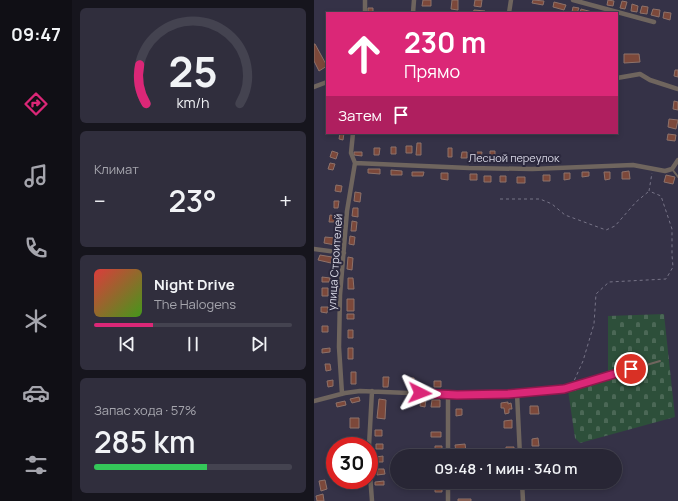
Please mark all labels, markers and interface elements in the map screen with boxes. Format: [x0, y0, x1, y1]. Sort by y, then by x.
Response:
text: 09:47 [11, 22, 61, 46]
text: 230 m [404, 23, 486, 61]
icon: ahead [338, 28, 390, 80]
text: 25 [168, 42, 218, 98]
text: Прямо [404, 59, 460, 83]
icon: directions [22, 90, 50, 118]
text: km/h [176, 92, 210, 111]
icon: arrive [390, 104, 412, 126]
text: Затем [338, 105, 382, 126]
street label: Лесной переулок [468, 150, 560, 165]
text: Климат [94, 160, 139, 178]
icon: music [22, 162, 50, 190]
text: 23° [168, 180, 217, 221]
text: − [94, 186, 106, 216]
text: + [279, 186, 292, 216]
street label: улица Строителей [324, 213, 345, 311]
icon: phone [22, 234, 50, 262]
text: Night Drive [154, 274, 235, 295]
text: The Halogens [154, 295, 236, 313]
icon: climate [22, 307, 50, 335]
icon: previous [116, 333, 138, 355]
icon: pause [182, 333, 204, 355]
icon: next [248, 333, 270, 355]
pin [614, 352, 648, 386]
icon: arrive [620, 358, 642, 380]
position arrow [399, 372, 441, 414]
icon: car [22, 379, 50, 407]
text: Запас хода · 57% [94, 401, 197, 419]
text: 285 km [94, 421, 195, 462]
speed limit sign: 30 [326, 437, 378, 489]
icon: filters [22, 451, 50, 479]
text: 09:48 · 1 мин · 340 m [434, 458, 578, 479]

